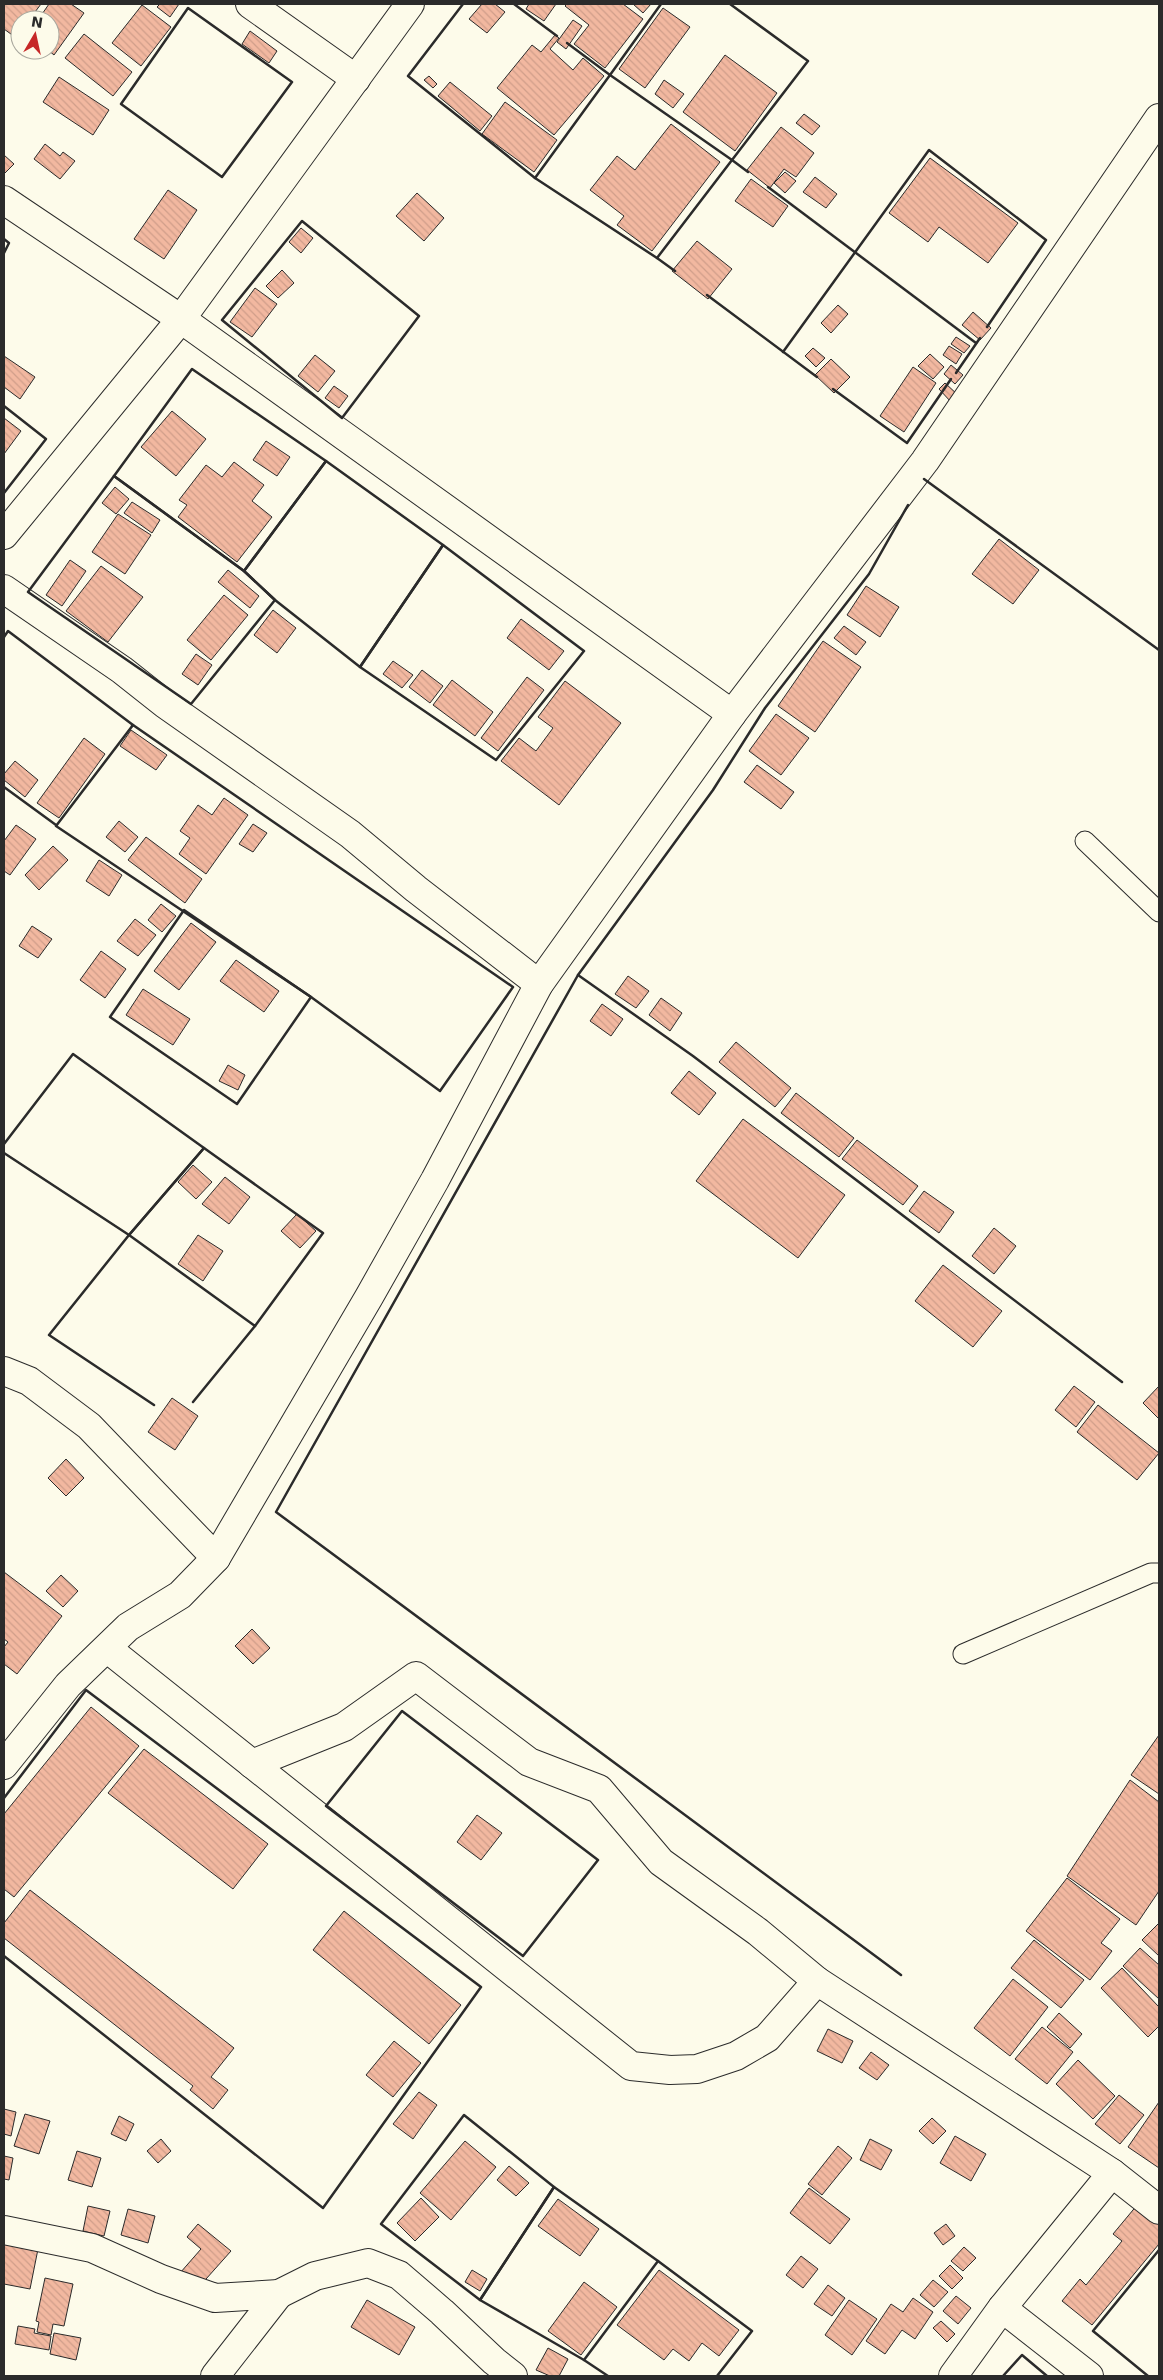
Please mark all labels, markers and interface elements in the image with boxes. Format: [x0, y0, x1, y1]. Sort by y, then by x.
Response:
north arrow [10, 10, 60, 60]
text: N [30, 13, 44, 31]

